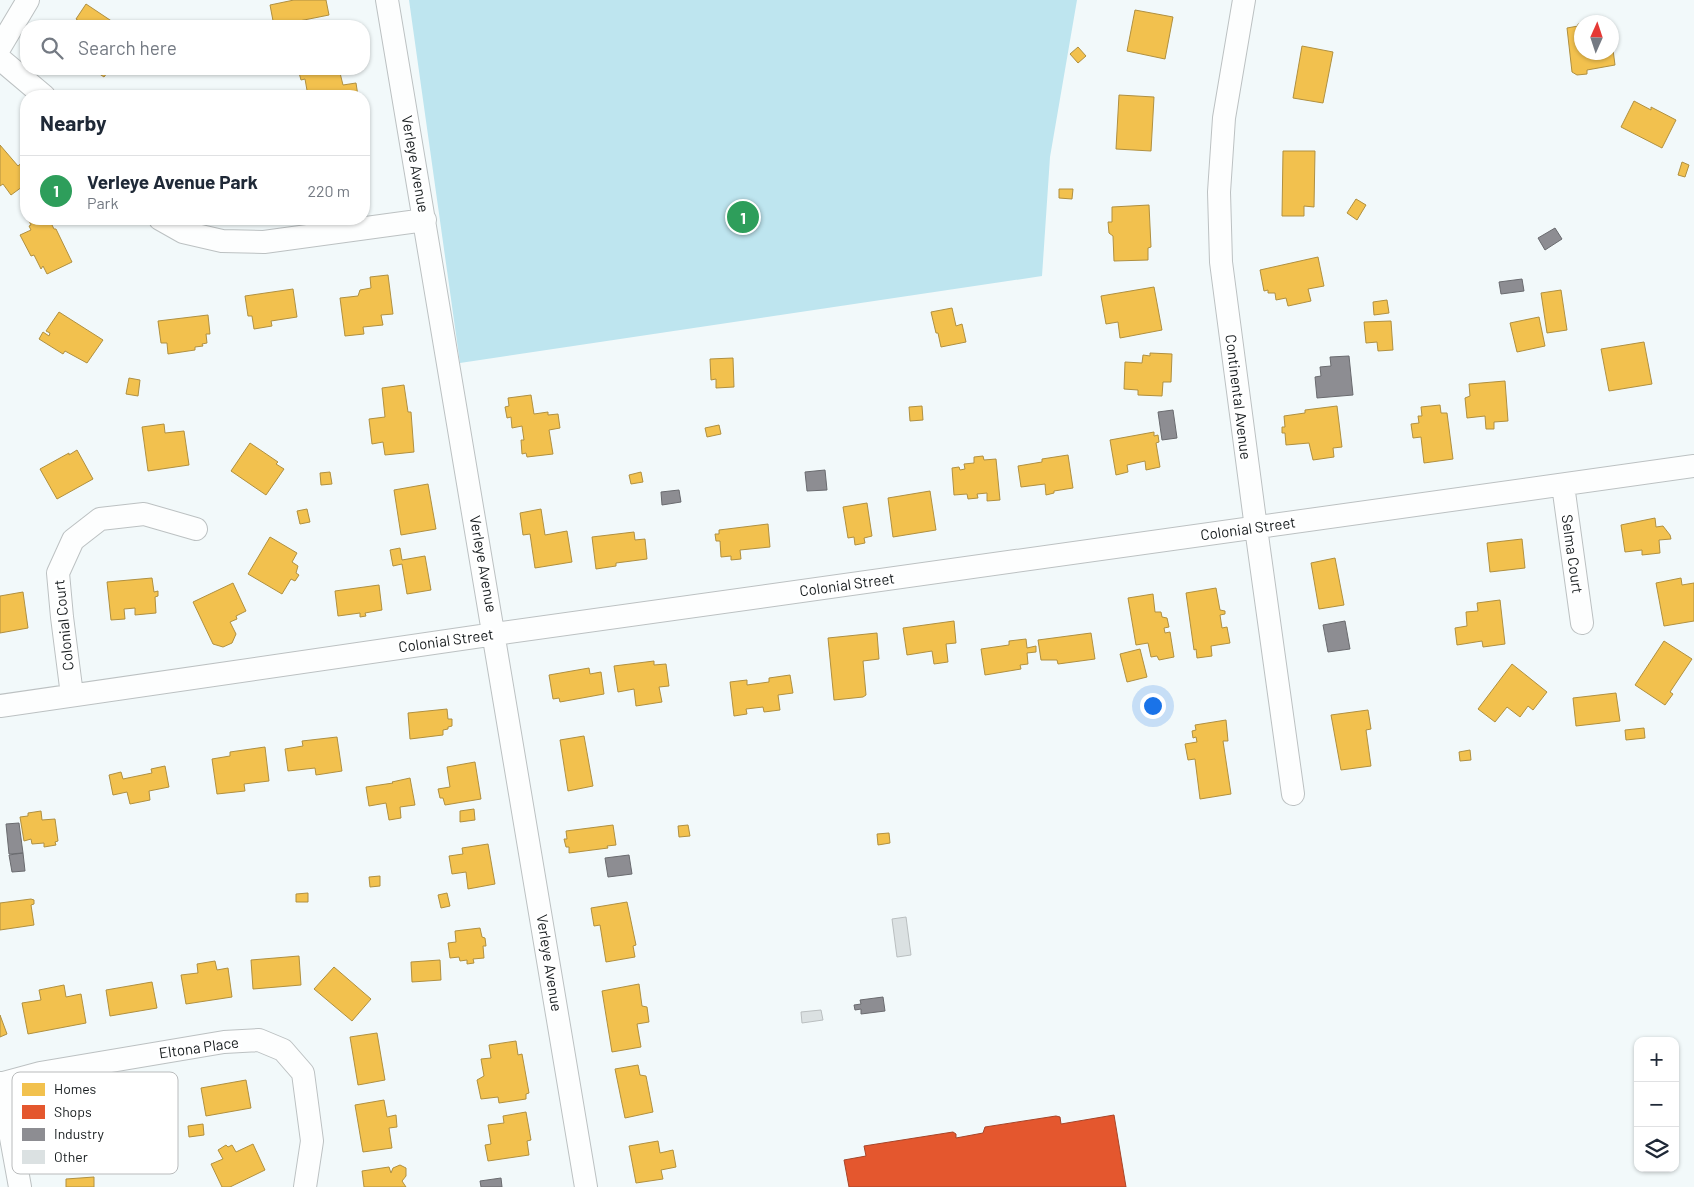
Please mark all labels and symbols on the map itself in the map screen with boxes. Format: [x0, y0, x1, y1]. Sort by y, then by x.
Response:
north arrow [1574, 15, 1619, 60]
street label: Verleye Avenue [399, 114, 433, 214]
pin: 1 [727, 198, 759, 236]
street label: Continental Avenue [1222, 333, 1256, 460]
street label: Colonial Street [1199, 512, 1297, 544]
street label: Selma Court [1559, 513, 1587, 595]
street label: Verleye Avenue [467, 514, 501, 614]
street label: Colonial Street [798, 568, 896, 600]
street label: Colonial Court [49, 579, 77, 671]
street label: Colonial Street [397, 624, 495, 656]
your location [1140, 693, 1166, 719]
street label: Verleye Avenue [533, 913, 567, 1013]
street label: Eltona Place [158, 1032, 240, 1062]
legend [12, 1072, 178, 1174]
text: Homes [54, 1080, 97, 1097]
text: Shops [54, 1103, 92, 1120]
text: Industry [54, 1125, 105, 1142]
text: Other [54, 1148, 88, 1165]

